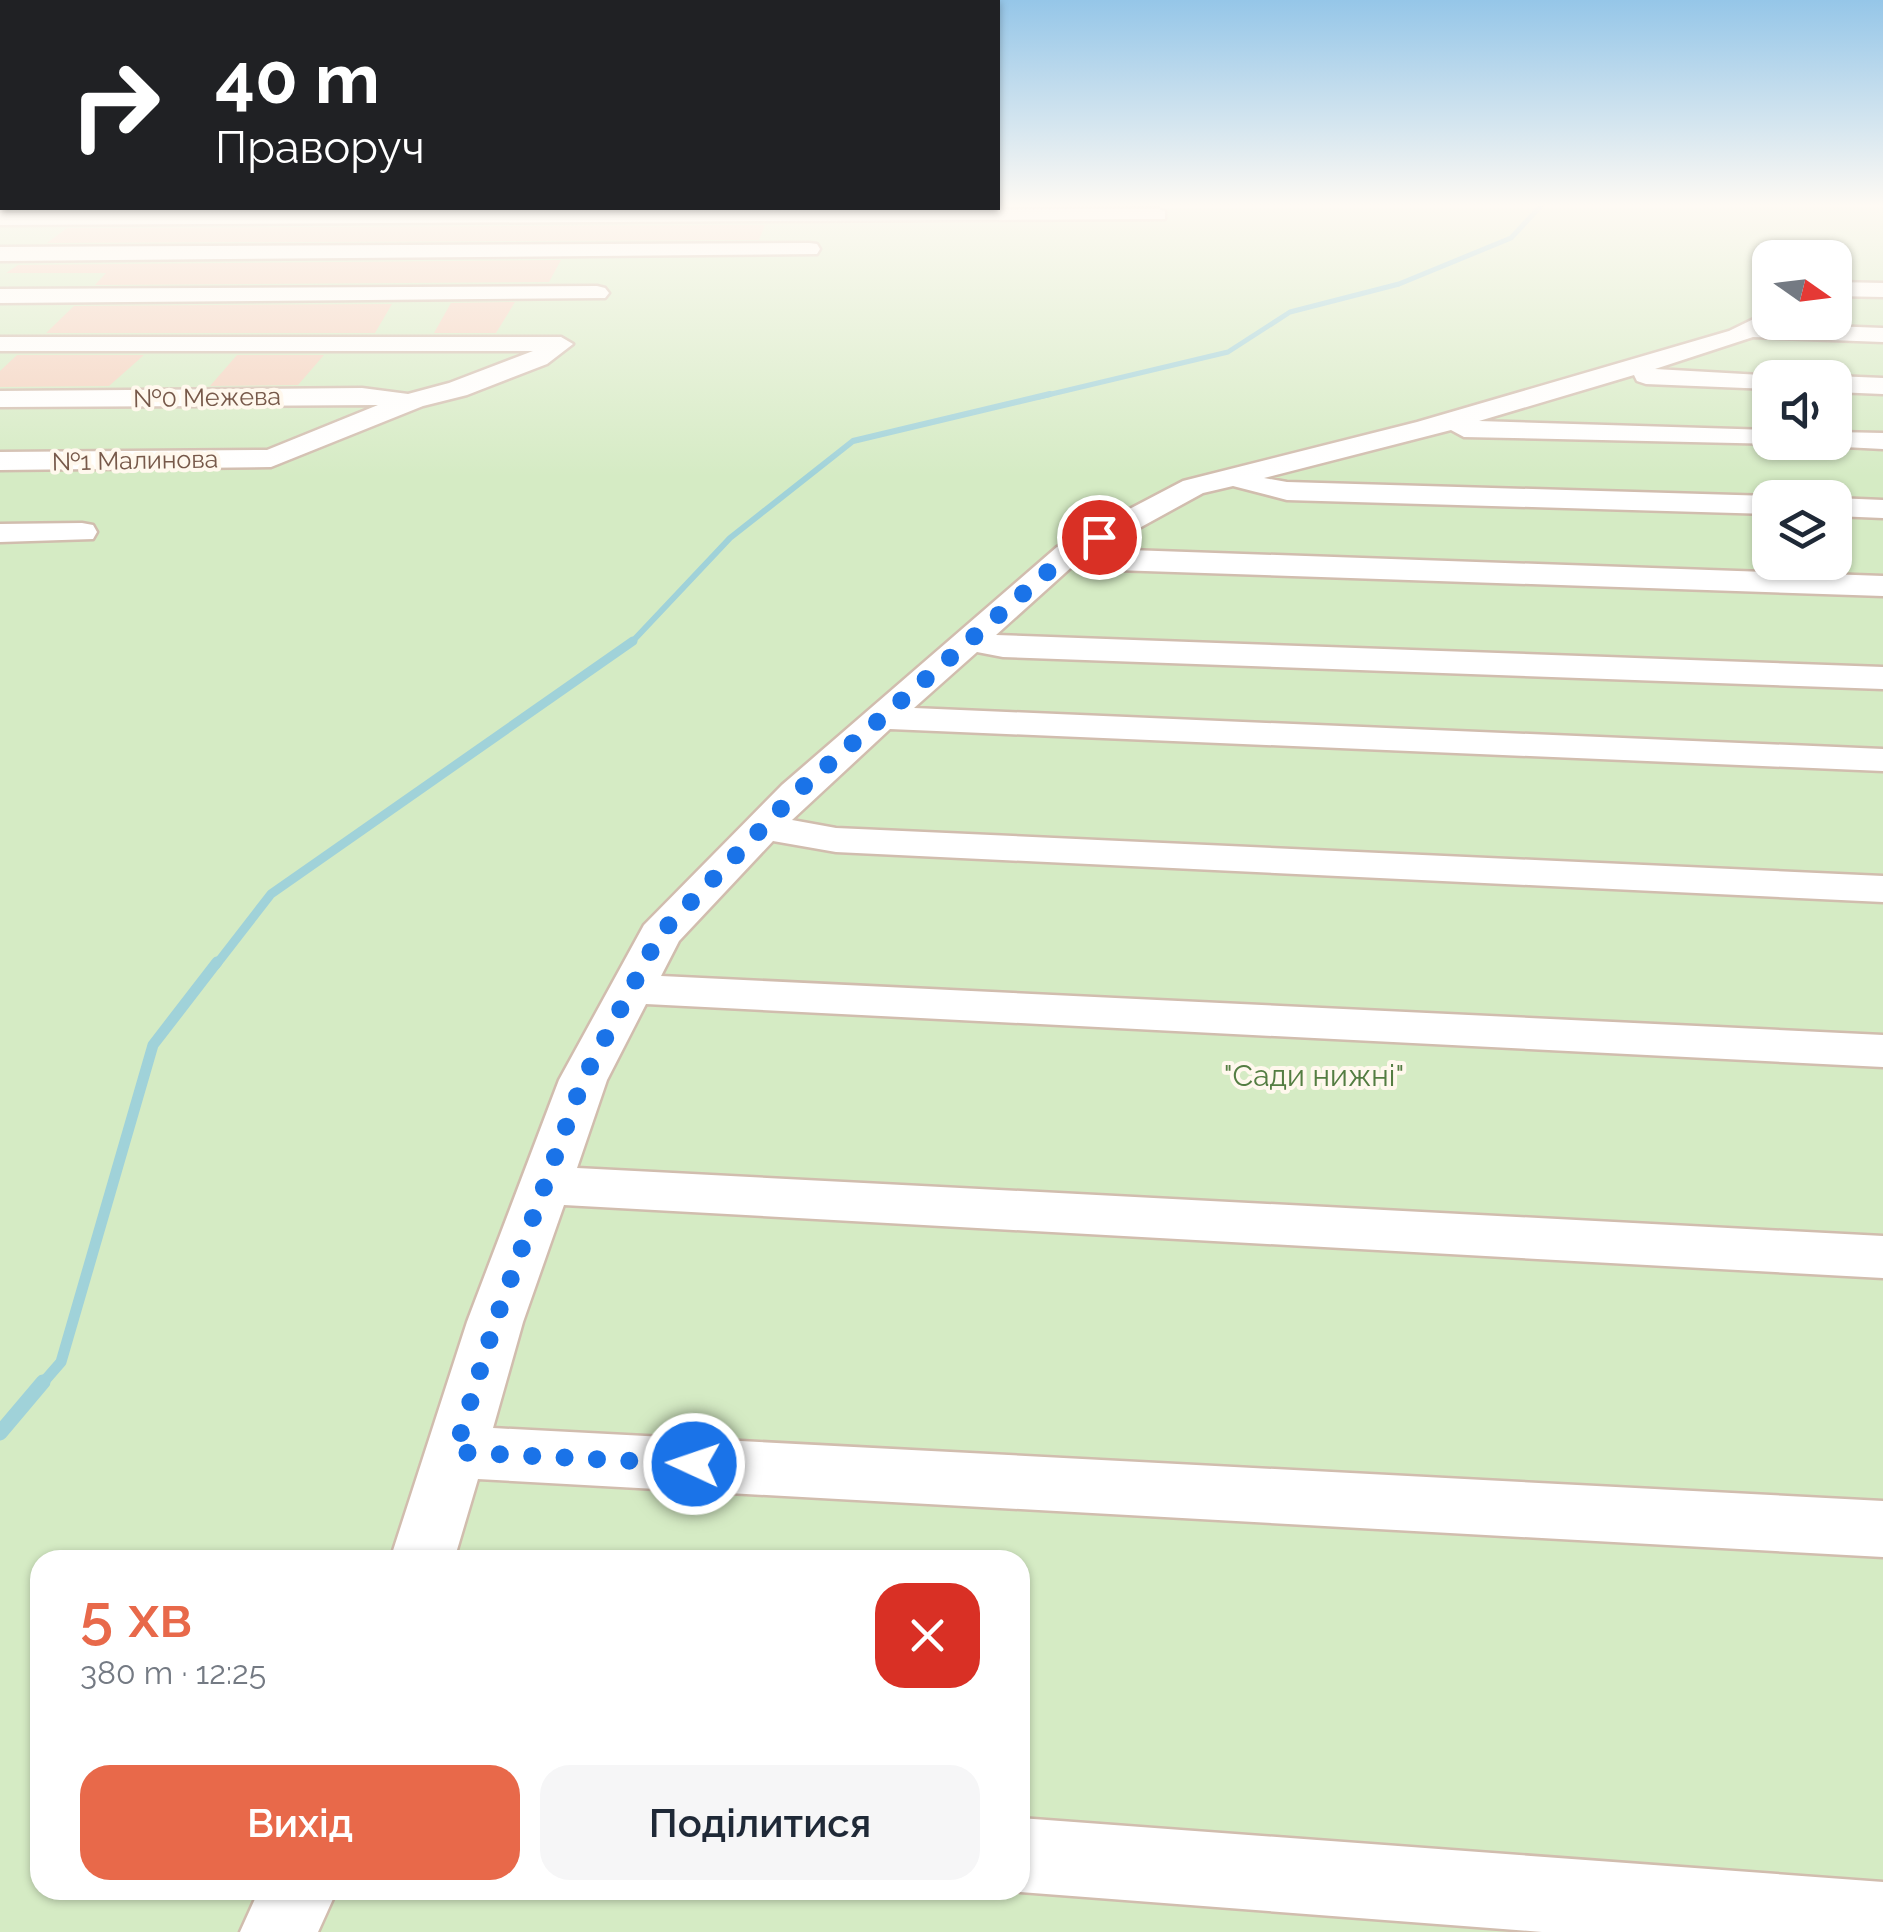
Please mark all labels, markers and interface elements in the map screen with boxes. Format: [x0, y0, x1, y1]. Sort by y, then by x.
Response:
text: 40 m [215, 37, 380, 119]
icon: right [50, 40, 180, 170]
text: Праворуч [215, 121, 425, 174]
north arrow [1752, 240, 1852, 340]
map controls [1752, 240, 1852, 580]
button: sound [1752, 360, 1852, 460]
street label: №0 Межева [133, 381, 281, 413]
street label: №1 Малинова [51, 444, 219, 476]
button: layers [1752, 480, 1852, 580]
pin [1057, 495, 1142, 580]
icon: arrive [1072, 510, 1127, 565]
park label: "Сади нижні" [1224, 1058, 1404, 1093]
position arrow [642, 1412, 746, 1516]
text: 5 хв [80, 1581, 193, 1651]
button: close [875, 1583, 980, 1688]
text: 380 m · 12:25 [80, 1654, 266, 1691]
button: Вихід [80, 1765, 520, 1880]
button: Поділитися [540, 1765, 980, 1880]

